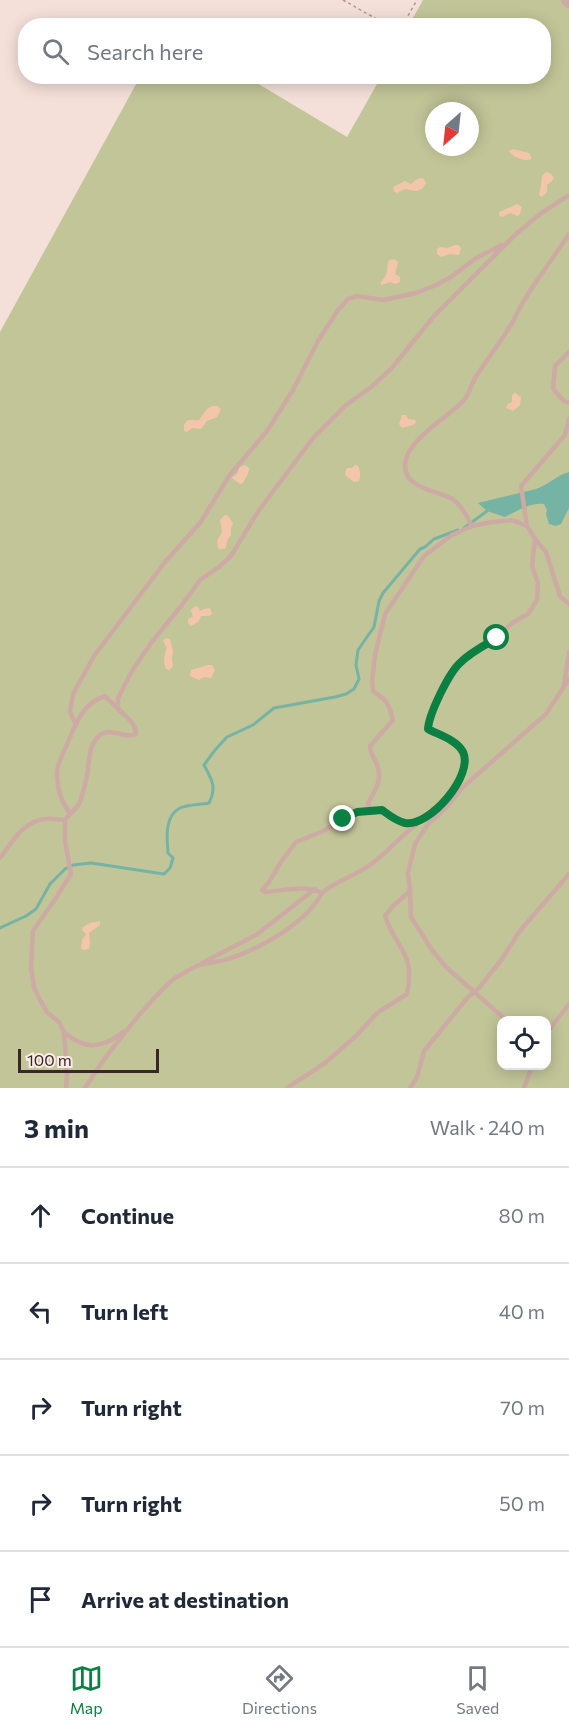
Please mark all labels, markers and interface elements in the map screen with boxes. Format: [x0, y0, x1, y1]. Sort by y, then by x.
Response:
search box [18, 18, 551, 84]
icon: search [39, 35, 72, 68]
text: Search here [87, 38, 203, 65]
north arrow [425, 102, 479, 156]
route start [483, 624, 509, 650]
route end [329, 805, 355, 831]
map controls [497, 1016, 551, 1070]
button: locate [497, 1016, 551, 1070]
scale bar [18, 1046, 159, 1074]
text: 100 m [27, 1050, 72, 1069]
text: 3 min [24, 1112, 89, 1143]
text: Walk · 240 m [430, 1115, 545, 1139]
icon: ahead [24, 1199, 57, 1232]
text: Continue [81, 1202, 174, 1229]
text: 80 m [499, 1203, 545, 1227]
icon: left [24, 1295, 57, 1328]
text: Turn left [81, 1298, 168, 1325]
text: 40 m [499, 1299, 545, 1323]
icon: right [24, 1391, 57, 1424]
text: Turn right [81, 1394, 182, 1421]
text: 70 m [500, 1395, 545, 1419]
icon: right [24, 1487, 57, 1520]
text: Turn right [81, 1490, 182, 1517]
text: 50 m [499, 1491, 545, 1515]
icon: arrive [24, 1583, 57, 1616]
text: Arrive at destination [81, 1586, 289, 1613]
tab: Map [70, 1662, 103, 1717]
tab: Directions [242, 1662, 317, 1717]
tab: Saved [456, 1662, 499, 1717]

